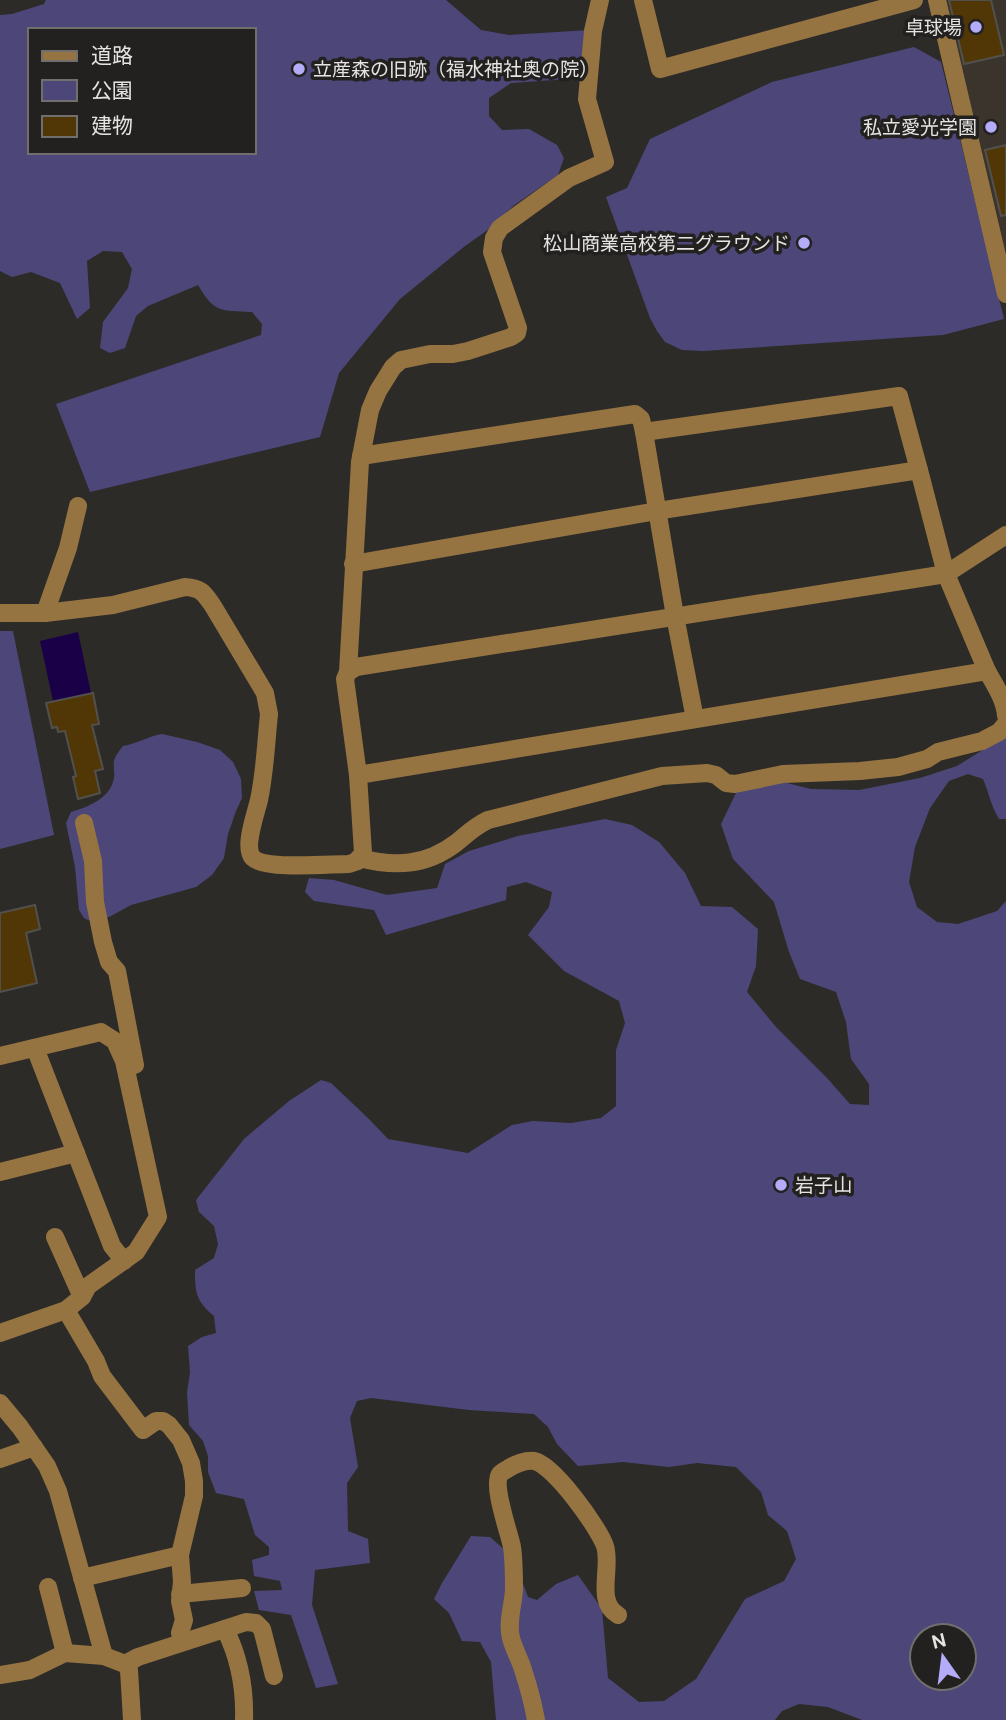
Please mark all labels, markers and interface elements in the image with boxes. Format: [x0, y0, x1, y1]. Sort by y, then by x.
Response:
place label: 卓球場 [905, 15, 962, 40]
marker: 卓球場 [968, 19, 984, 35]
legend [28, 28, 256, 154]
text: 道路 [91, 42, 133, 70]
place label: 立産森の旧跡（福水神社奥の院） [313, 57, 598, 82]
marker: 立産森の旧跡（福水神社奥の院） [291, 61, 307, 77]
text: 公園 [91, 77, 133, 105]
text: 建物 [91, 112, 133, 140]
place label: 私立愛光学園 [863, 115, 977, 140]
marker: 私立愛光学園 [983, 119, 999, 135]
place label: 松山商業高校第二グラウンド [543, 231, 790, 256]
marker: 松山商業高校第二グラウンド [796, 235, 812, 251]
place label: 岩子山 [795, 1173, 852, 1198]
marker: 岩子山 [773, 1177, 789, 1193]
north arrow [908, 1622, 978, 1692]
text: N [929, 1627, 949, 1655]

